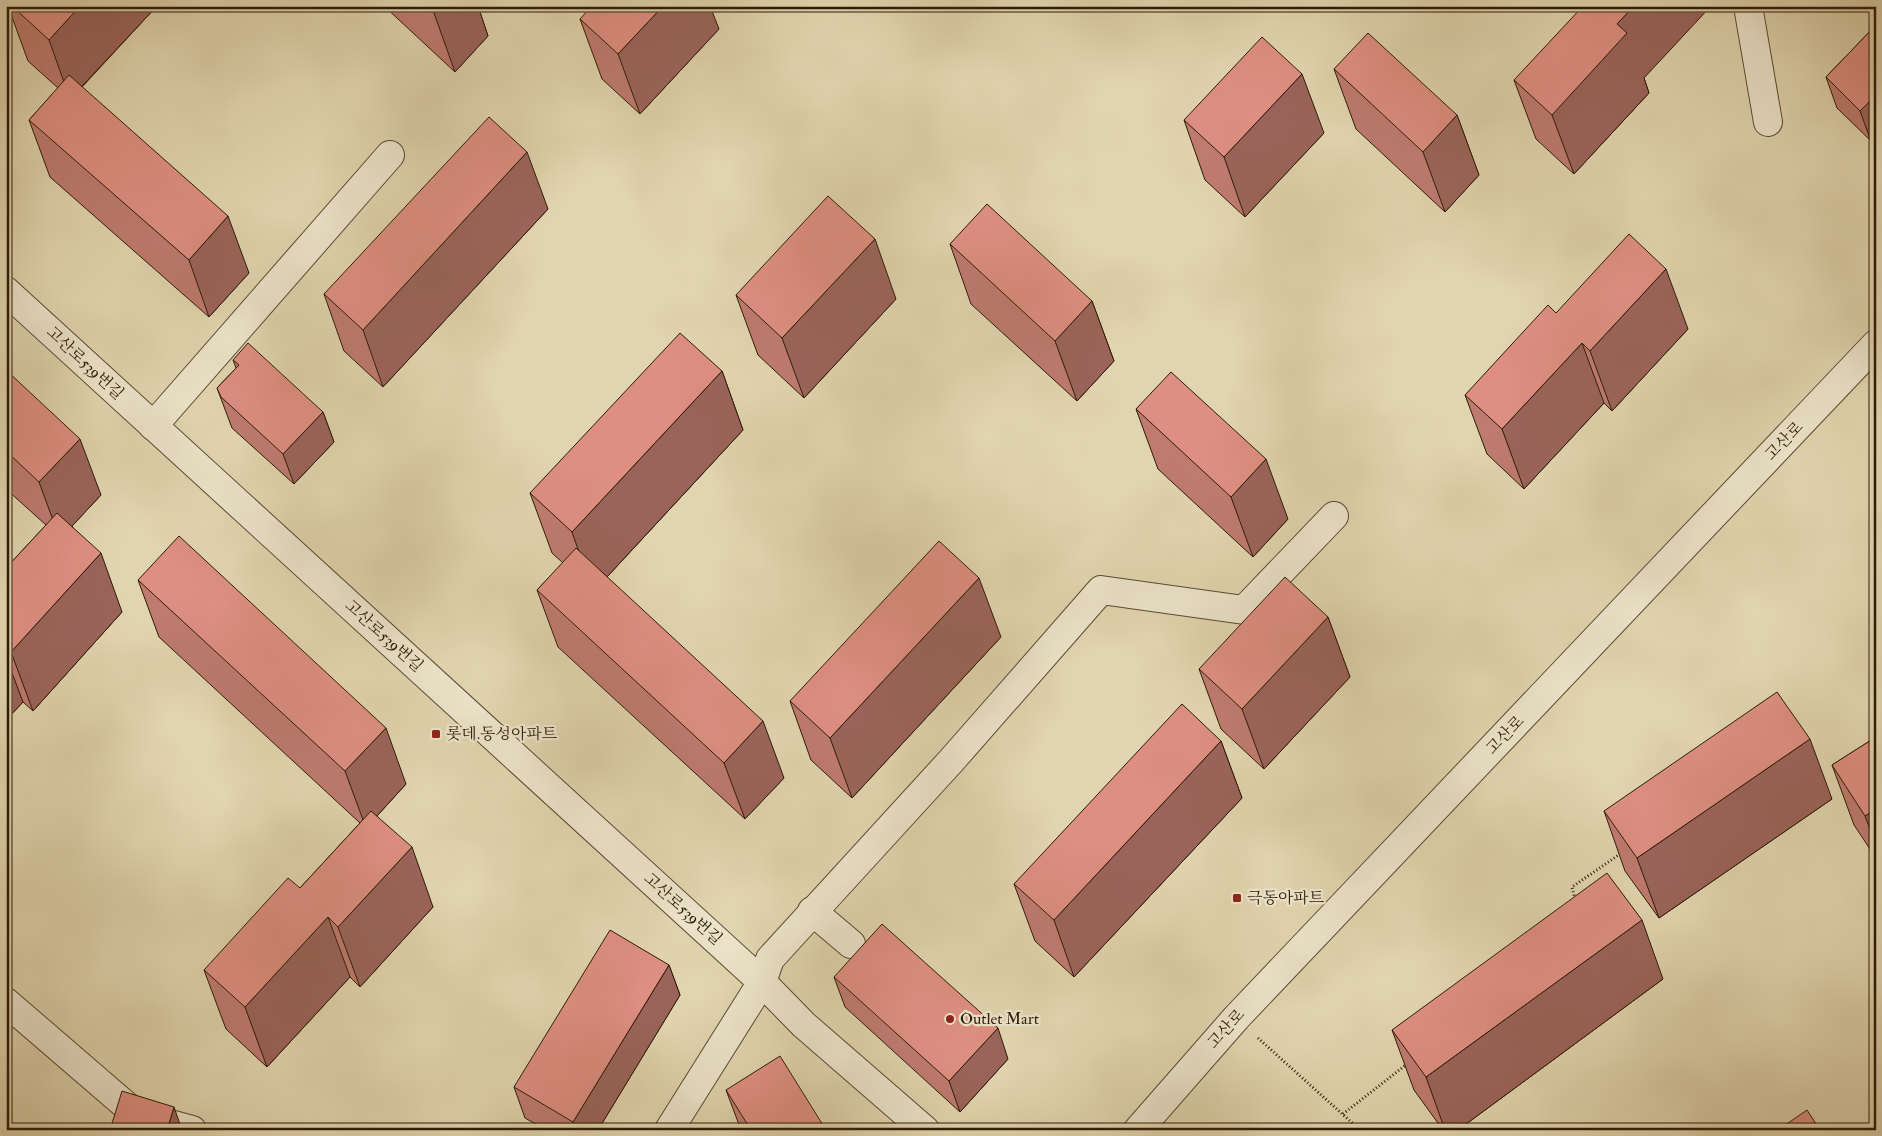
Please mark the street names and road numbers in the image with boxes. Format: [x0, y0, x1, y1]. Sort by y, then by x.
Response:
street label: 고산로539번길 [42, 322, 128, 404]
street label: 고산로 [1761, 417, 1808, 465]
street label: 고산로539번길 [341, 596, 427, 676]
street label: 고산로 [1482, 711, 1529, 759]
street label: 고산로539번길 [640, 869, 726, 949]
street label: 고산로 [1203, 1005, 1249, 1053]

